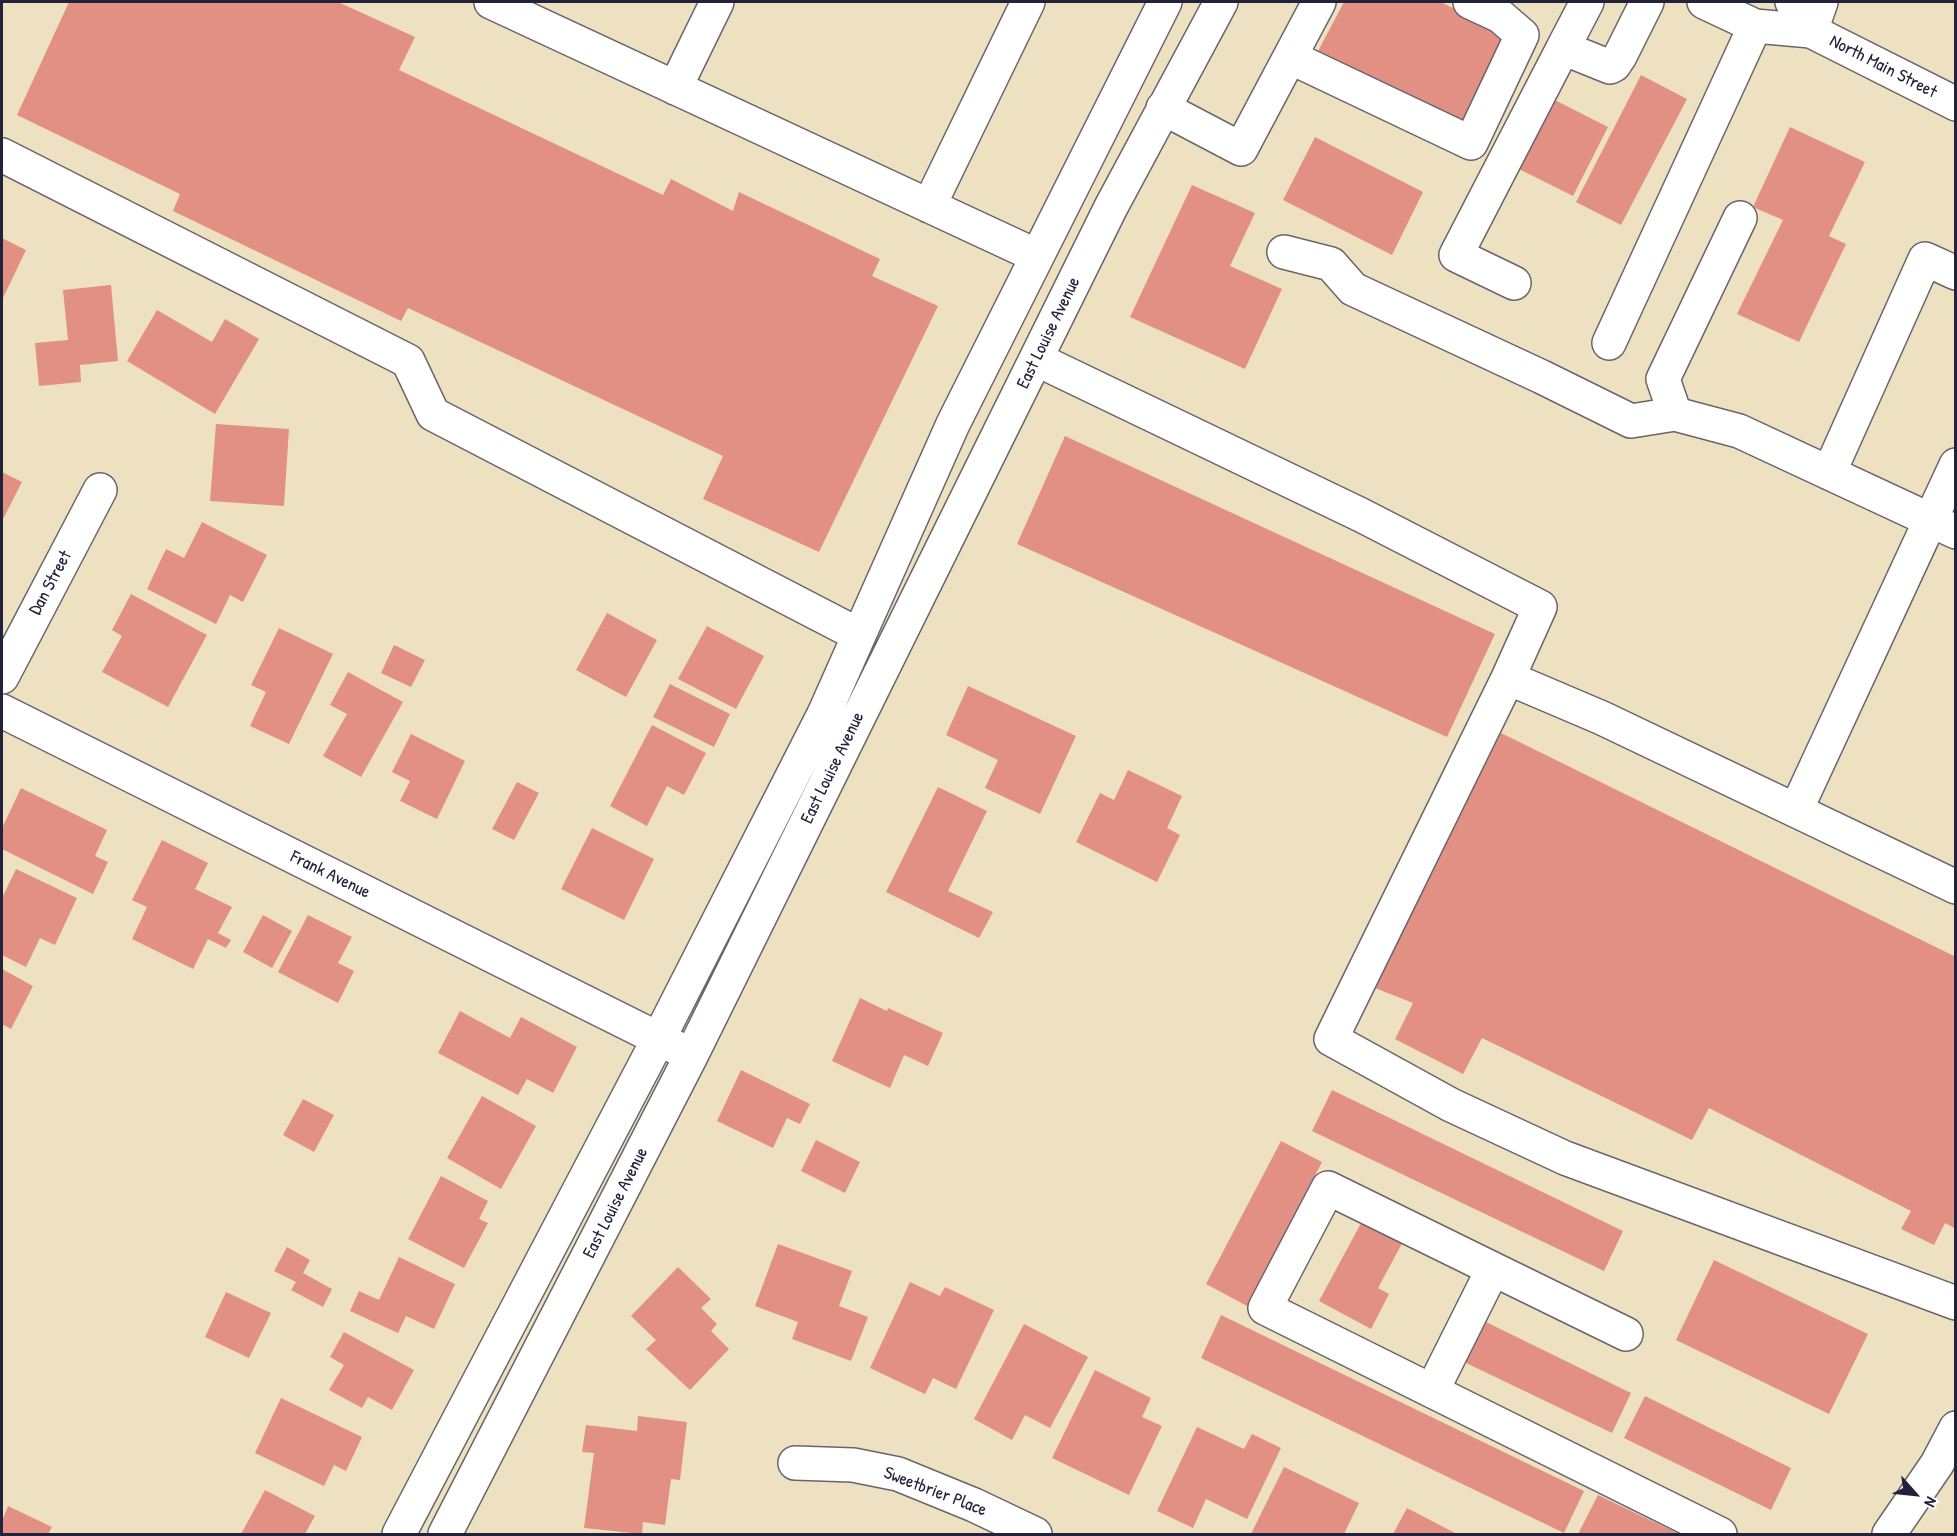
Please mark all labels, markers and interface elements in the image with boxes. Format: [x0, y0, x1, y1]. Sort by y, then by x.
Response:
street label: North Main Street [1826, 31, 1940, 103]
street label: East Louise Avenue [1013, 274, 1085, 392]
street label: Dan Street [25, 547, 77, 619]
street label: East Louise Avenue [797, 709, 869, 827]
street label: Frank Avenue [287, 846, 373, 904]
street label: East Louise Avenue [579, 1144, 653, 1262]
street label: Sweetbrier Place [881, 1462, 989, 1522]
north arrow [1885, 1464, 1945, 1524]
text: N [1919, 1493, 1943, 1511]

